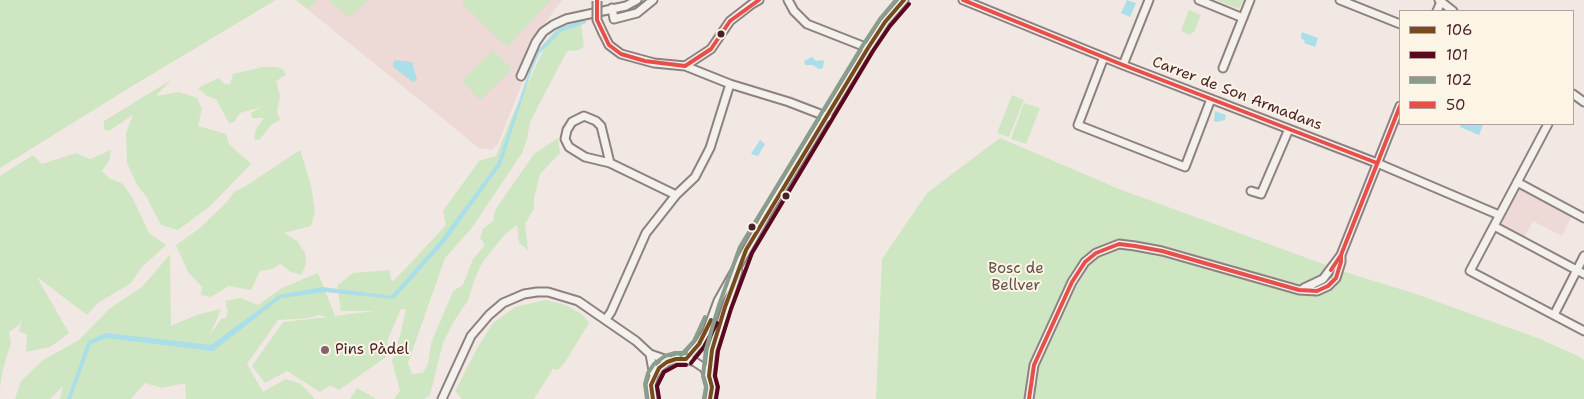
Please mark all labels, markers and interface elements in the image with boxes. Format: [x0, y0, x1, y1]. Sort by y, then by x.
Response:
legend [1399, 10, 1574, 125]
text: 106 [1446, 20, 1473, 40]
unlabelled marker [716, 29, 726, 39]
text: 101 [1446, 45, 1468, 65]
street label: Carrer de Son Armadans [1149, 53, 1325, 135]
text: 102 [1446, 70, 1472, 90]
text: 50 [1446, 95, 1466, 115]
unlabelled marker [781, 191, 791, 201]
unlabelled marker [747, 222, 757, 232]
park label: Bosc de Bellver [988, 260, 1044, 295]
place label: Pins Pàdel [335, 341, 409, 359]
marker: Pins Pàdel [319, 344, 331, 356]

